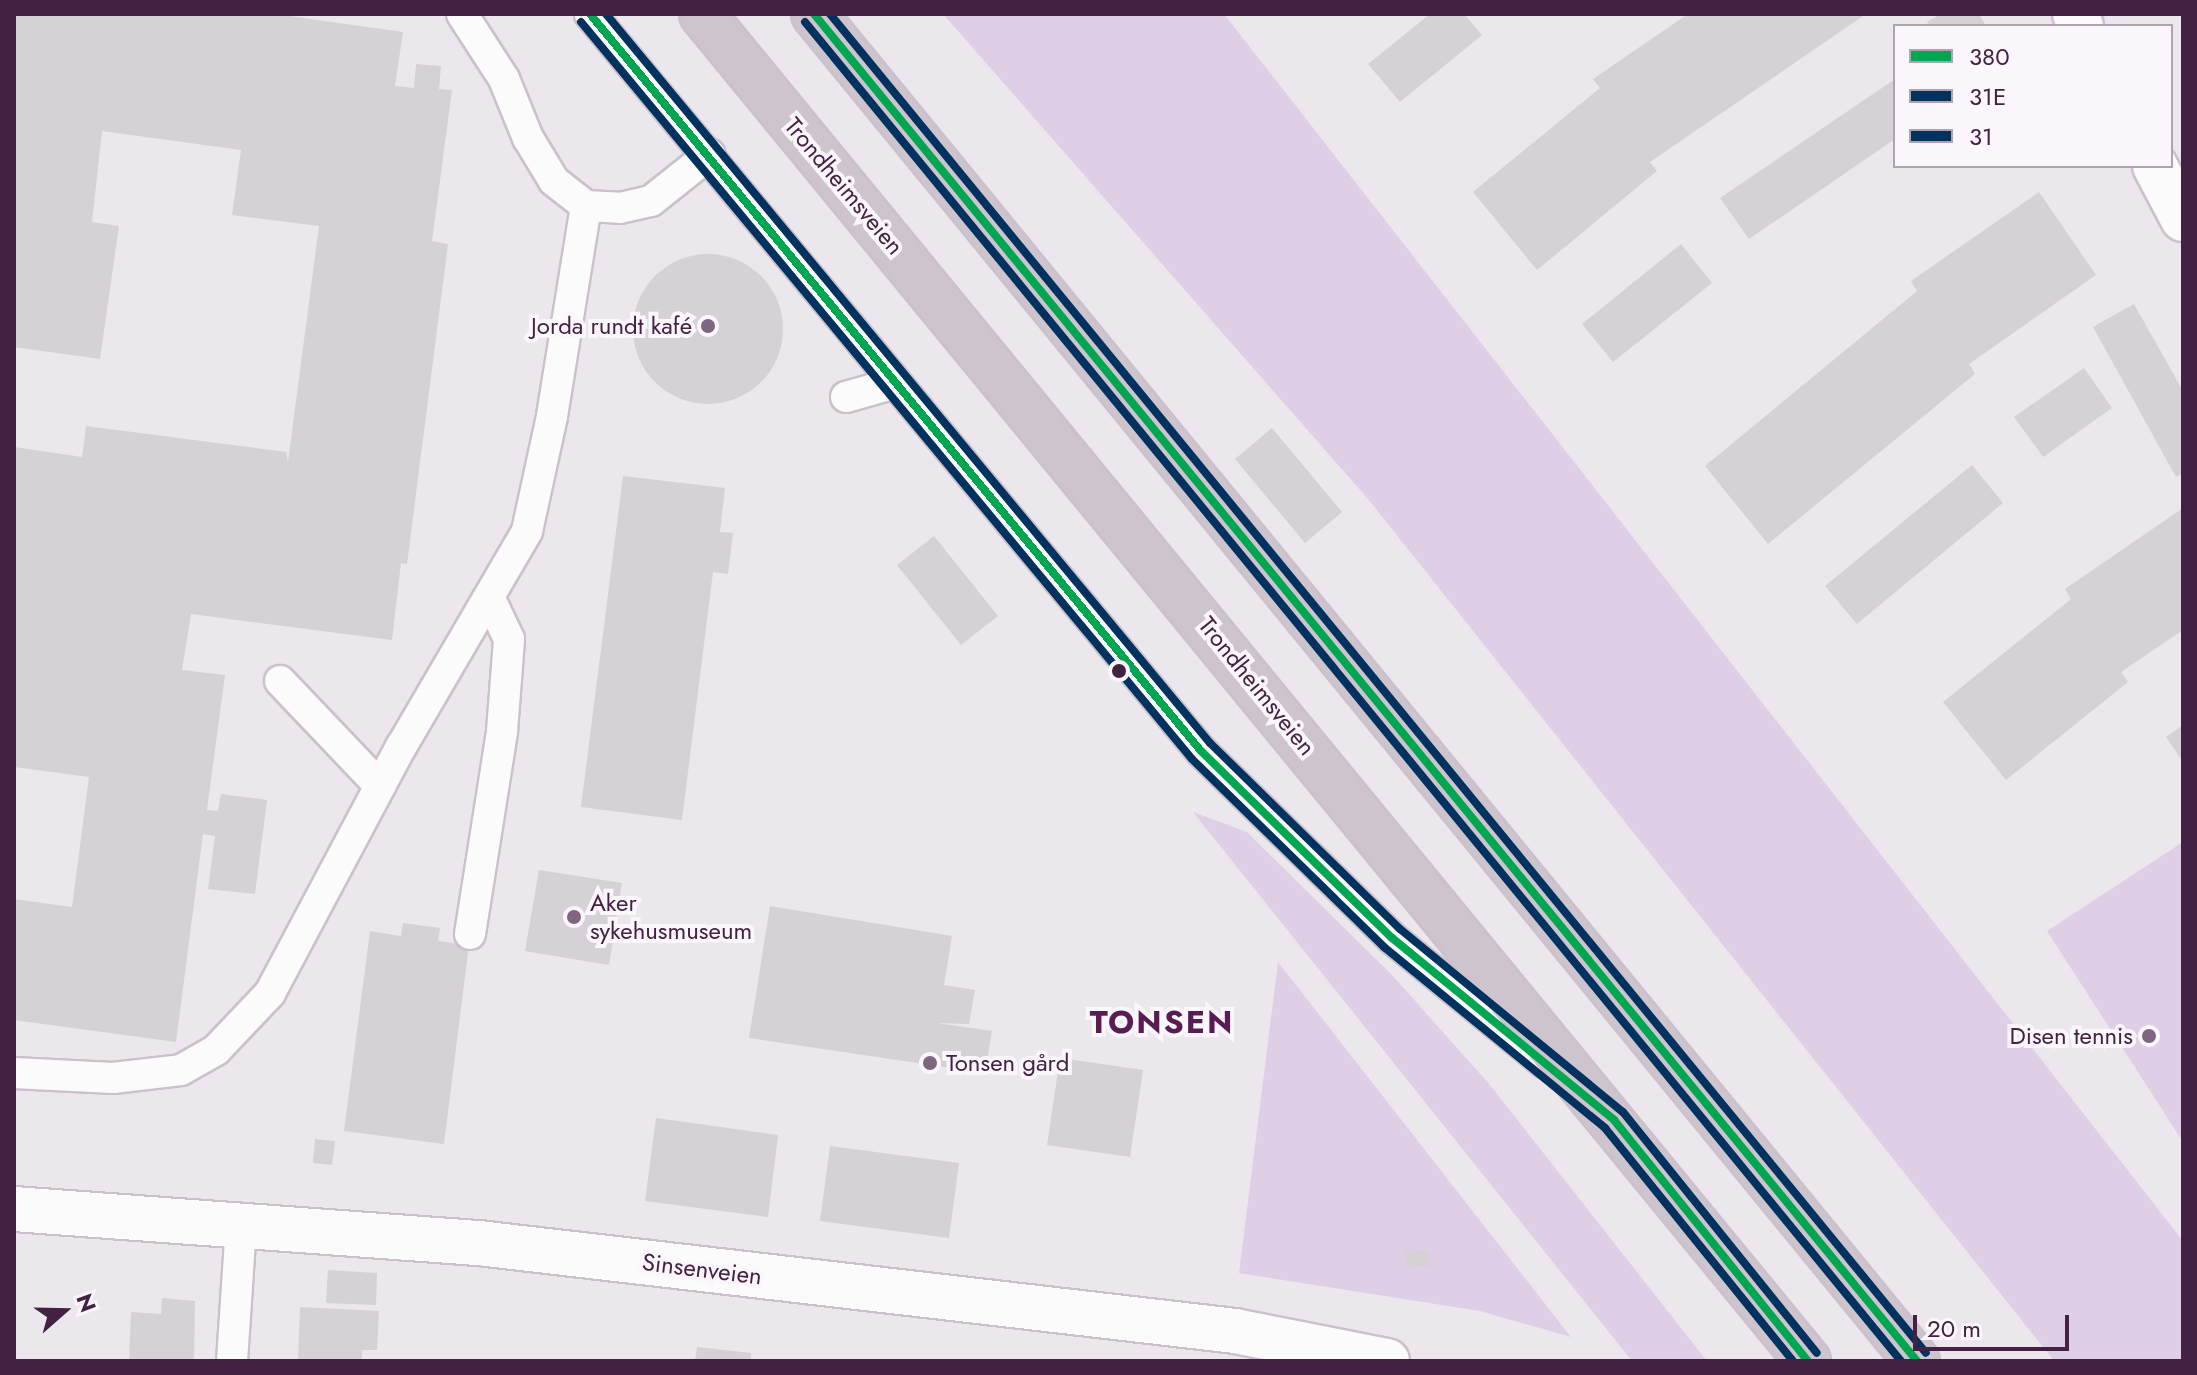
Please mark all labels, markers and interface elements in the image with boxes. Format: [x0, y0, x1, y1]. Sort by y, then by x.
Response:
legend [1893, 24, 2173, 168]
text: 380 [1969, 39, 2010, 74]
text: 31E [1969, 79, 2006, 114]
street label: Trondheimsveien [778, 112, 910, 260]
text: 31 [1969, 119, 1993, 154]
place label: Jorda rundt kafé [531, 312, 692, 340]
marker: Jorda rundt kafé [699, 317, 717, 335]
street label: Trondheimsveien [1192, 611, 1322, 761]
unlabelled marker [1111, 663, 1127, 679]
place label: Aker sykehusmuseum [590, 889, 752, 945]
marker: Aker sykehusmuseum [565, 908, 583, 926]
district label: TONSEN [1090, 1003, 1234, 1041]
place label: Disen tennis [2009, 1022, 2133, 1050]
marker: Disen tennis [2140, 1027, 2158, 1045]
place label: Tonsen gård [946, 1049, 1070, 1077]
marker: Tonsen gård [921, 1054, 939, 1072]
street label: Sinsenveien [641, 1247, 763, 1291]
north arrow [24, 1271, 104, 1351]
text: N [69, 1289, 105, 1316]
scale bar [1917, 1299, 2073, 1349]
text: 20 m [1927, 1311, 1981, 1346]

